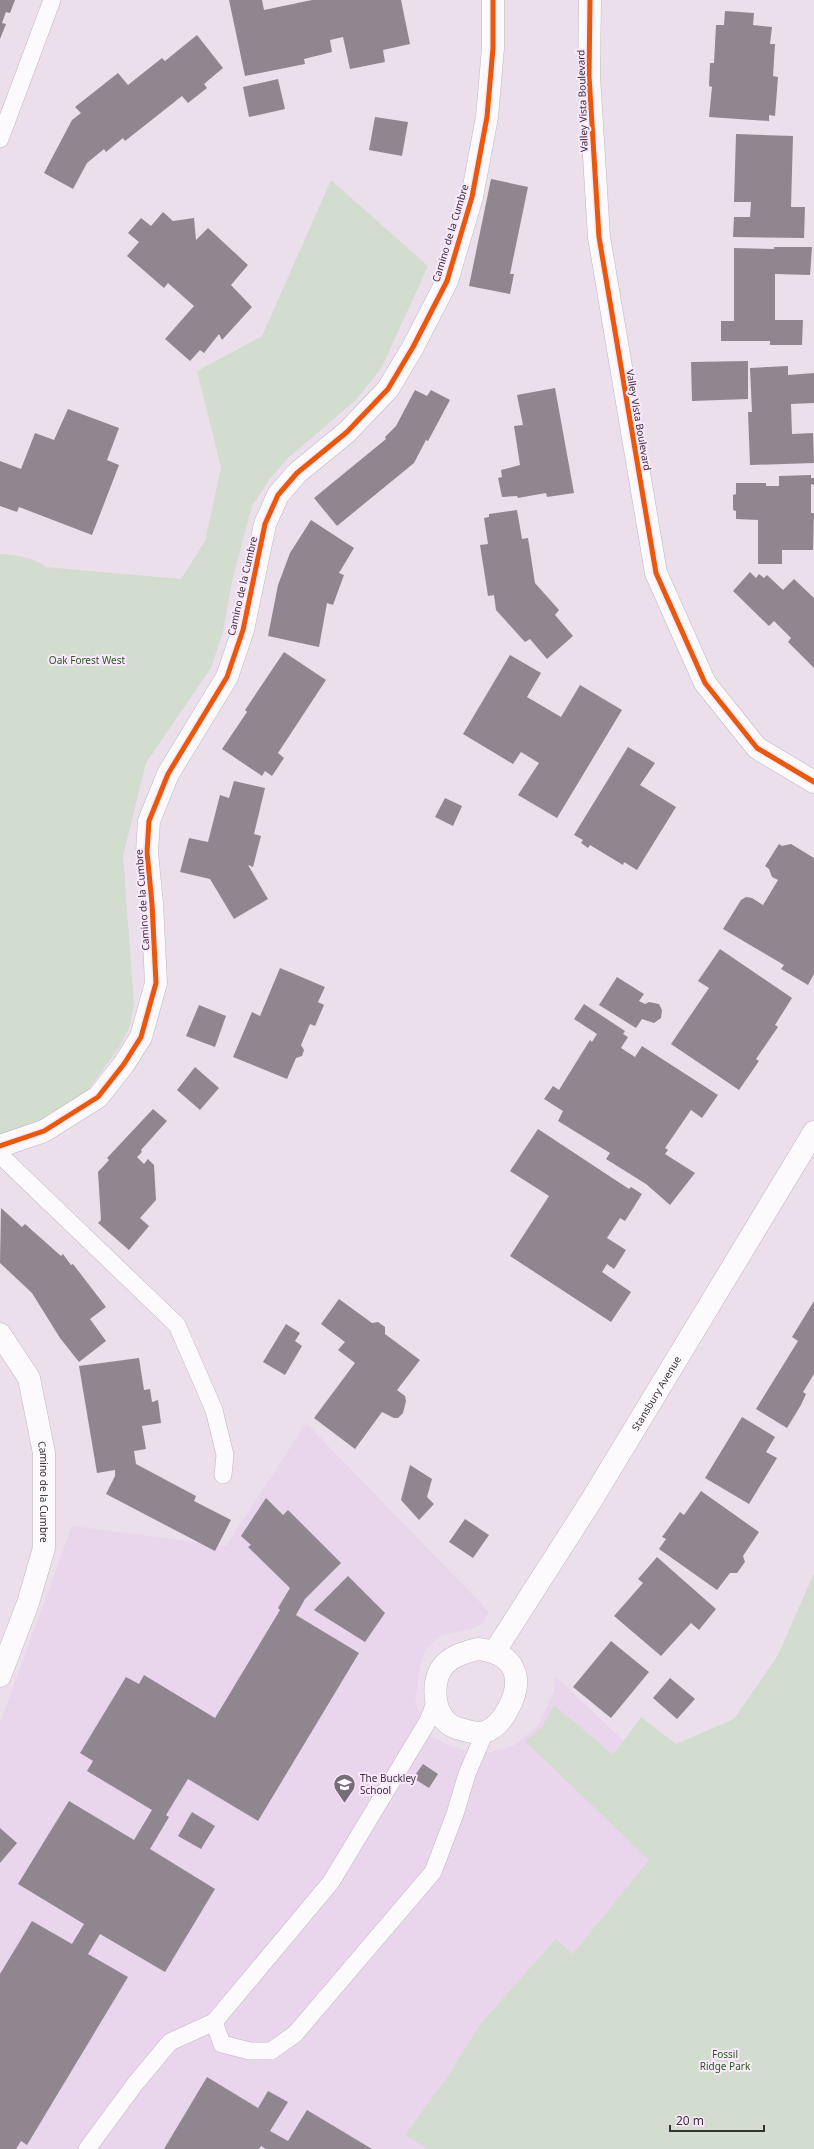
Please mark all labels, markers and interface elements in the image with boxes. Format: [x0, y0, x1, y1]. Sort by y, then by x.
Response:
street label: Valley Vista Boulevard [573, 50, 591, 152]
street label: Camino de la Cumbre [428, 182, 472, 284]
street label: Valley Vista Boulevard [623, 368, 655, 472]
street label: Camino de la Cumbre [224, 535, 260, 637]
park label: Oak Forest West [49, 653, 126, 667]
street label: Camino de la Cumbre [131, 849, 153, 951]
street label: Stansbury Avenue [628, 1353, 684, 1433]
street label: Camino de la Cumbre [35, 1440, 51, 1543]
school or university icon: The Buckley School [332, 1771, 358, 1804]
place label: The Buckley School [360, 1771, 417, 1797]
park label: Fossil Ridge Park [700, 2047, 751, 2073]
scale bar [670, 2107, 764, 2133]
text: 20 m [676, 2112, 704, 2129]

